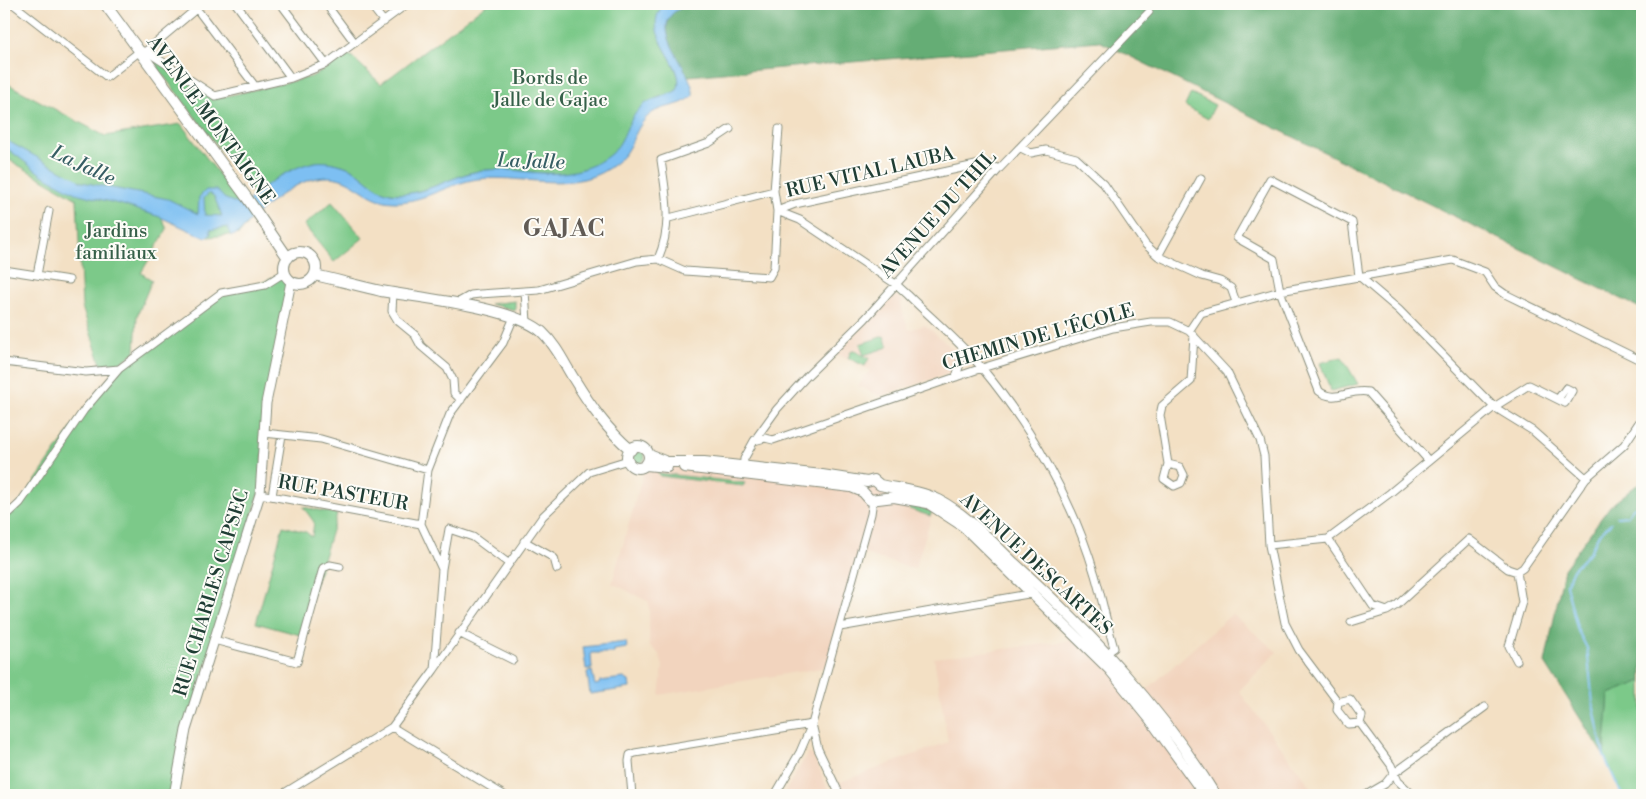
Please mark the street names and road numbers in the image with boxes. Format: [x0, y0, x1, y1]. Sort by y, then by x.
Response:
street label: AVENUE MONTAIGNE [141, 30, 280, 209]
street label: RUE VITAL LAUBA [783, 141, 958, 203]
street label: AVENUE DU THIL [874, 145, 1002, 283]
street label: CHEMIN DE L'ÉCOLE [939, 297, 1137, 376]
street label: RUE PASTEUR [276, 470, 411, 516]
street label: RUE CHARLES CAPSEC [168, 486, 254, 700]
street label: AVENUE DESCARTES [954, 487, 1117, 641]

